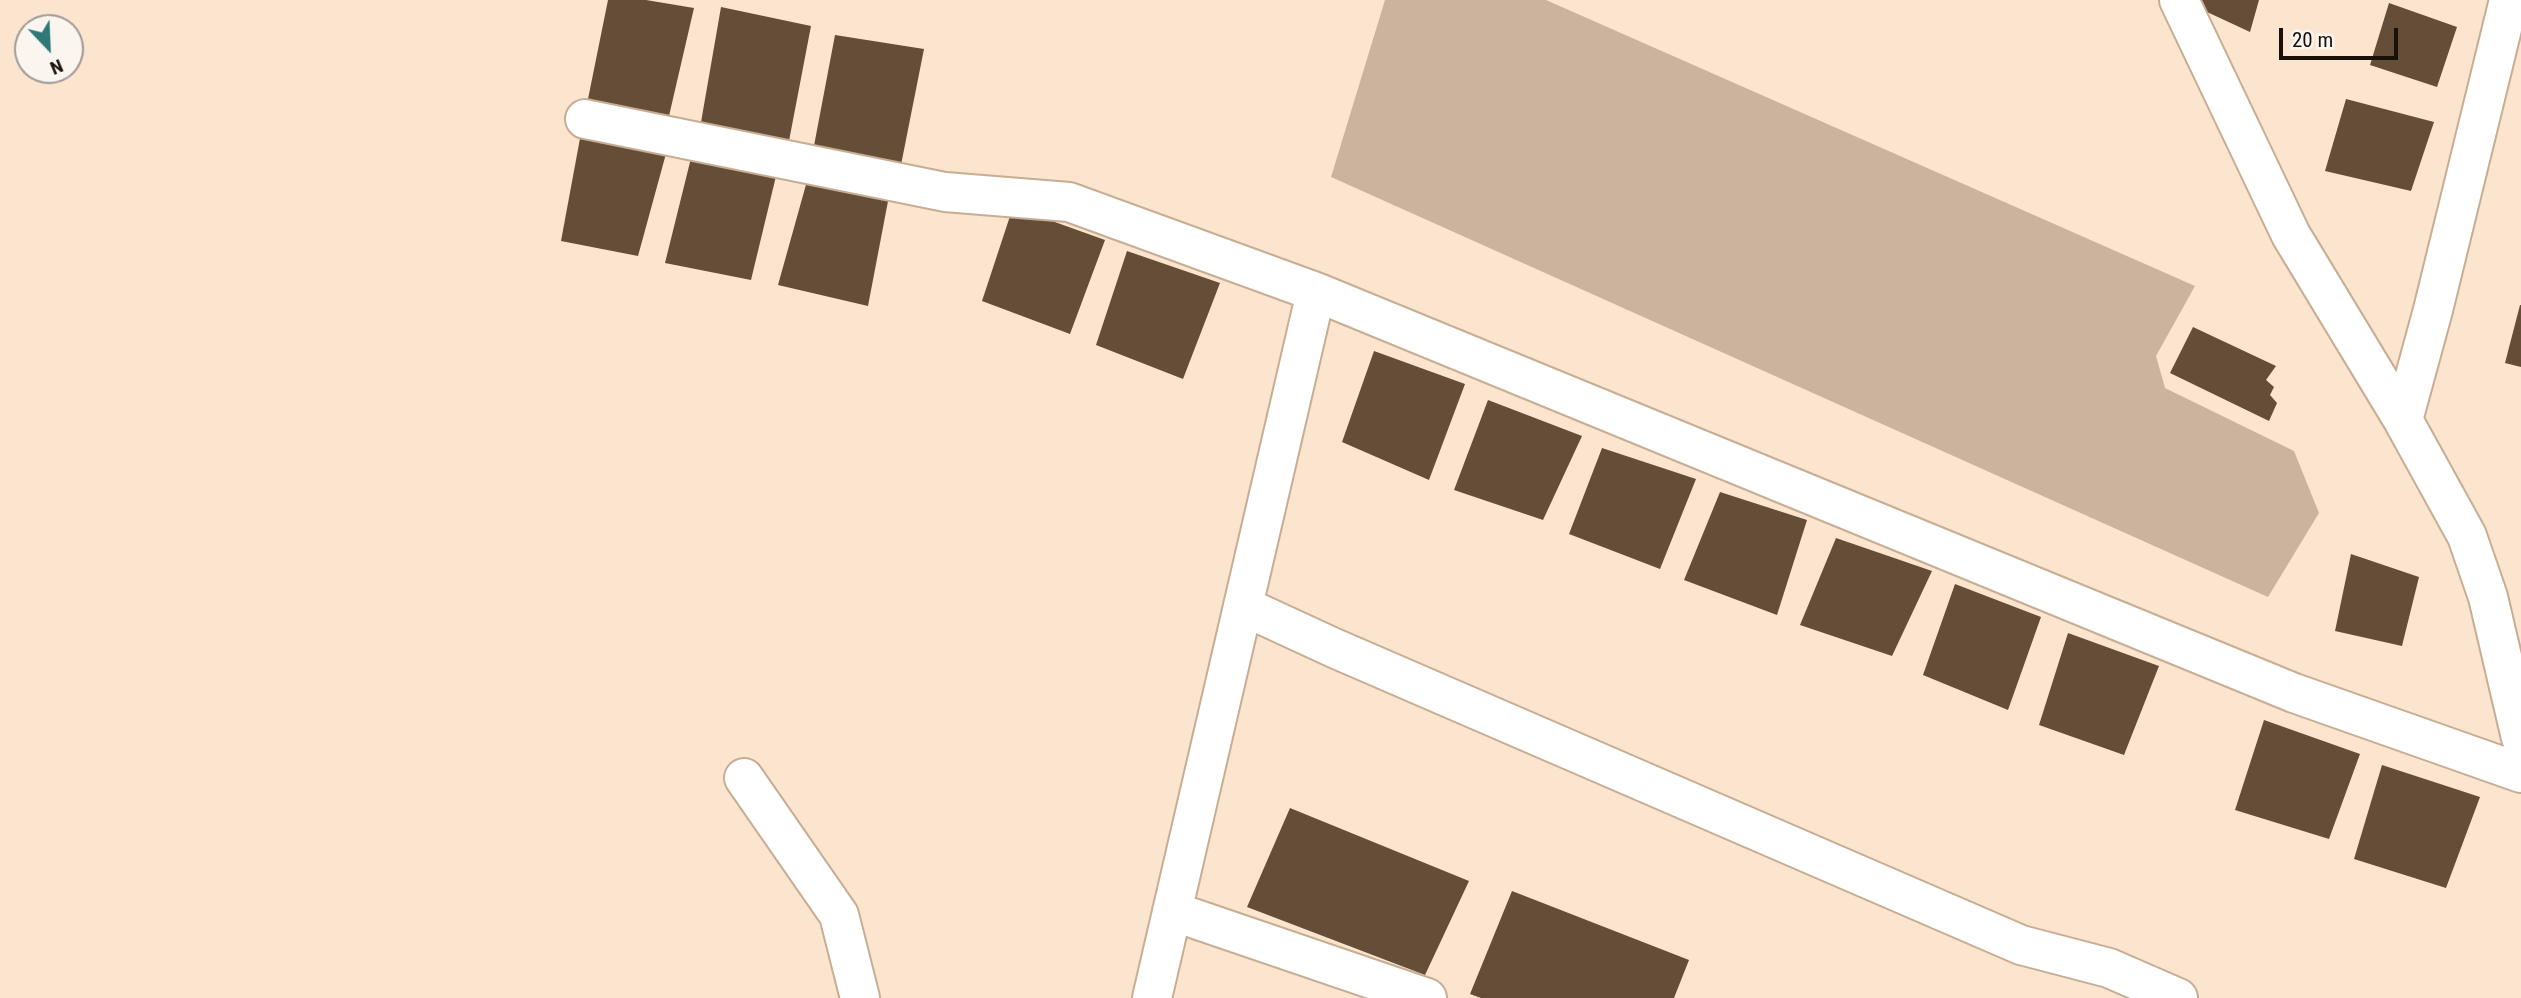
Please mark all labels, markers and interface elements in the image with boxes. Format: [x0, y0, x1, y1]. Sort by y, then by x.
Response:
north arrow [14, 14, 84, 84]
scale bar [2283, 14, 2402, 58]
text: 20 m [2292, 28, 2333, 52]
text: N [47, 54, 66, 80]

